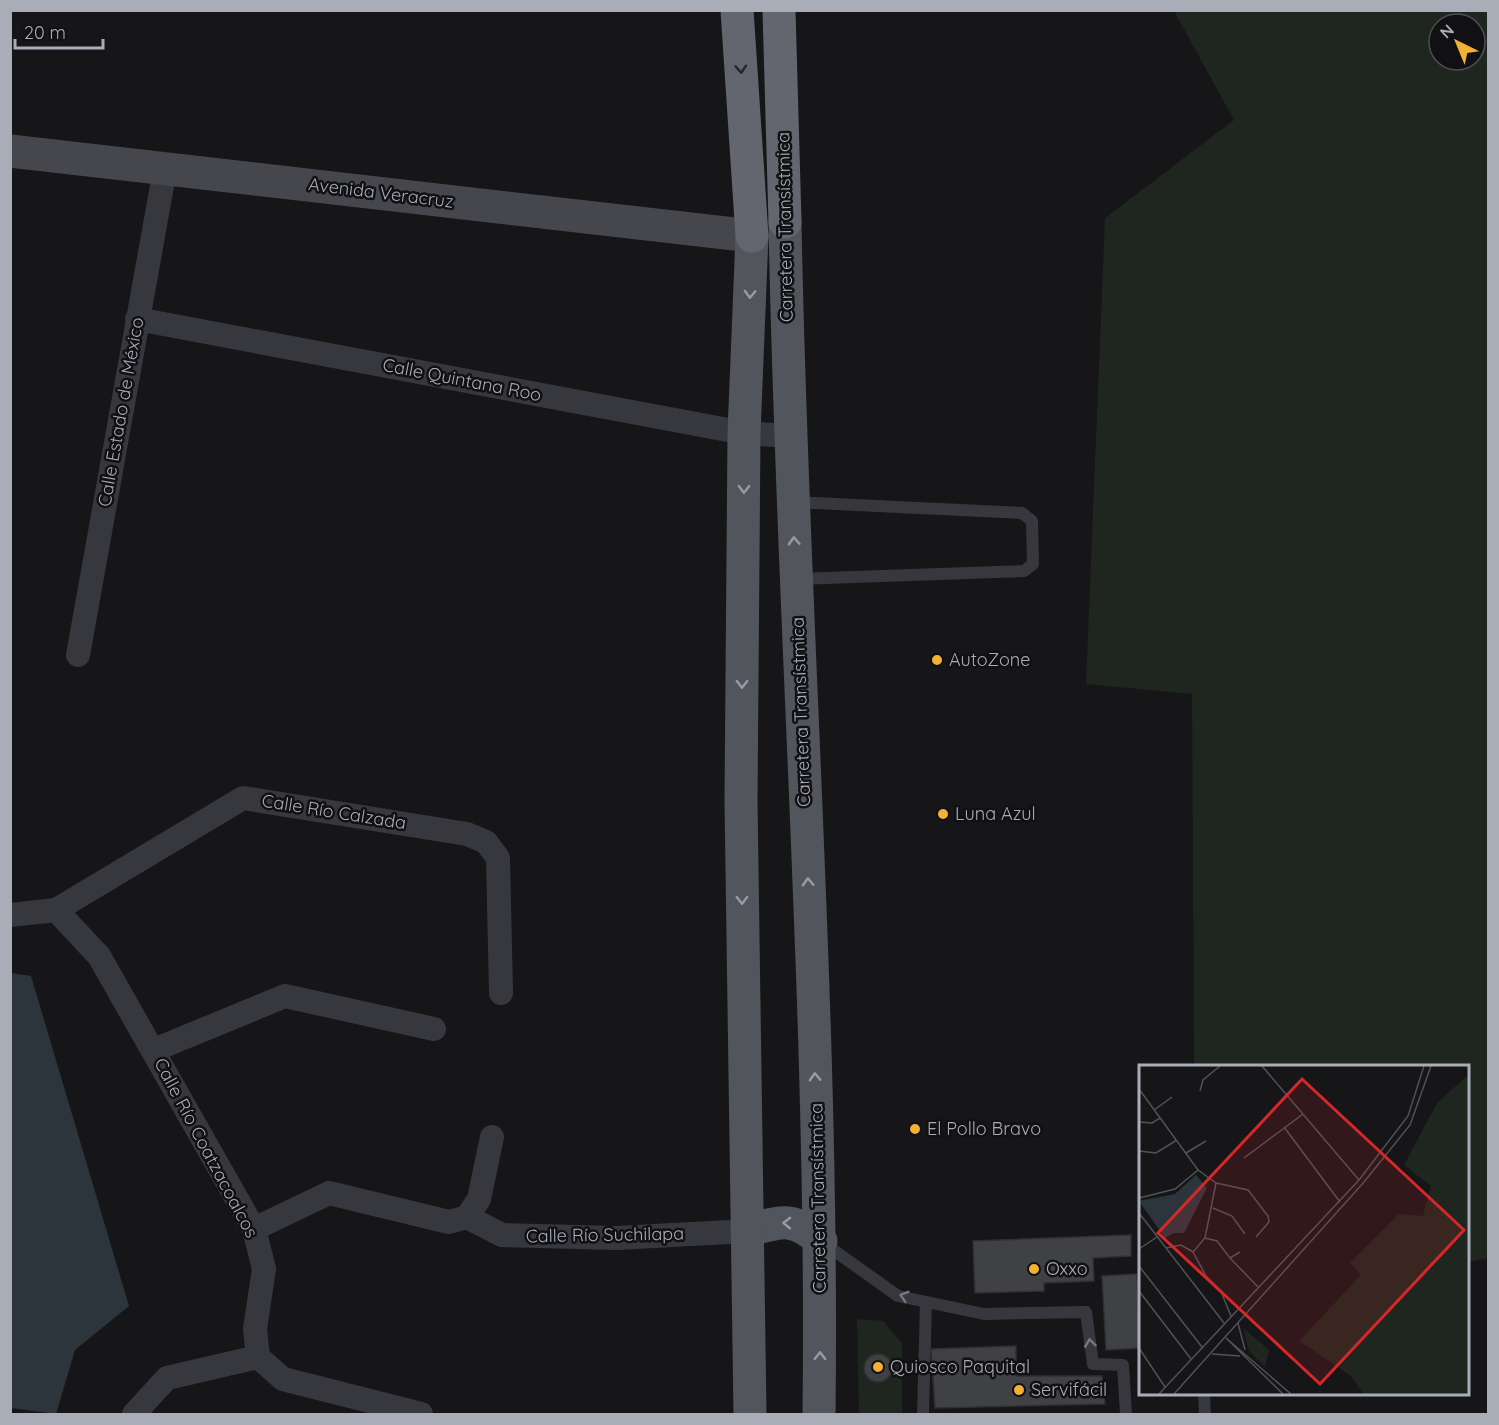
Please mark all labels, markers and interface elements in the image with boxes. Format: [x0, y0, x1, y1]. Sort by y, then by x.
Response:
scale bar [15, 12, 104, 50]
north arrow [1427, 12, 1487, 72]
text: N [1436, 20, 1458, 42]
text: 20 m [24, 21, 66, 44]
one-way arrow [734, 64, 747, 73]
street label: Carretera Transístmica [771, 132, 798, 322]
street label: Avenida Veracruz [307, 172, 455, 213]
one-way arrow [743, 290, 756, 299]
street label: Calle Estado de México [93, 315, 148, 508]
street label: Calle Quintana Roo [381, 353, 543, 406]
one-way arrow [738, 484, 750, 493]
one-way arrow [788, 536, 801, 545]
street label: Carretera Transístmica [786, 617, 815, 807]
place label: AutoZone [949, 648, 1030, 671]
marker: AutoZone [930, 653, 944, 667]
one-way arrow [736, 679, 748, 688]
street label: Calle Río Calzada [260, 789, 408, 834]
place label: Luna Azul [955, 802, 1036, 825]
marker: Luna Azul [936, 807, 950, 821]
one-way arrow [801, 878, 814, 887]
one-way arrow [736, 895, 748, 904]
street label: Calle Río Coatzacoalcos [149, 1054, 264, 1242]
inset map [1139, 1065, 1469, 1395]
one-way arrow [808, 1073, 821, 1082]
street label: Carretera Transístmica [804, 1103, 831, 1293]
place label: El Pollo Bravo [927, 1117, 1041, 1140]
marker: El Pollo Bravo [908, 1122, 922, 1136]
one-way arrow [782, 1217, 791, 1230]
street label: Calle Río Suchilapa [526, 1222, 684, 1247]
place label: Oxxo [1046, 1257, 1088, 1280]
marker: Oxxo [1027, 1262, 1041, 1276]
one-way arrow [899, 1291, 910, 1303]
one-way arrow [1084, 1339, 1097, 1348]
one-way arrow [814, 1352, 826, 1361]
place label: Quiosco Paquital [890, 1355, 1030, 1378]
marker: Quiosco Paquital [871, 1360, 885, 1374]
place label: Servifácil [1031, 1378, 1107, 1401]
marker: Servifácil [1012, 1383, 1026, 1397]

